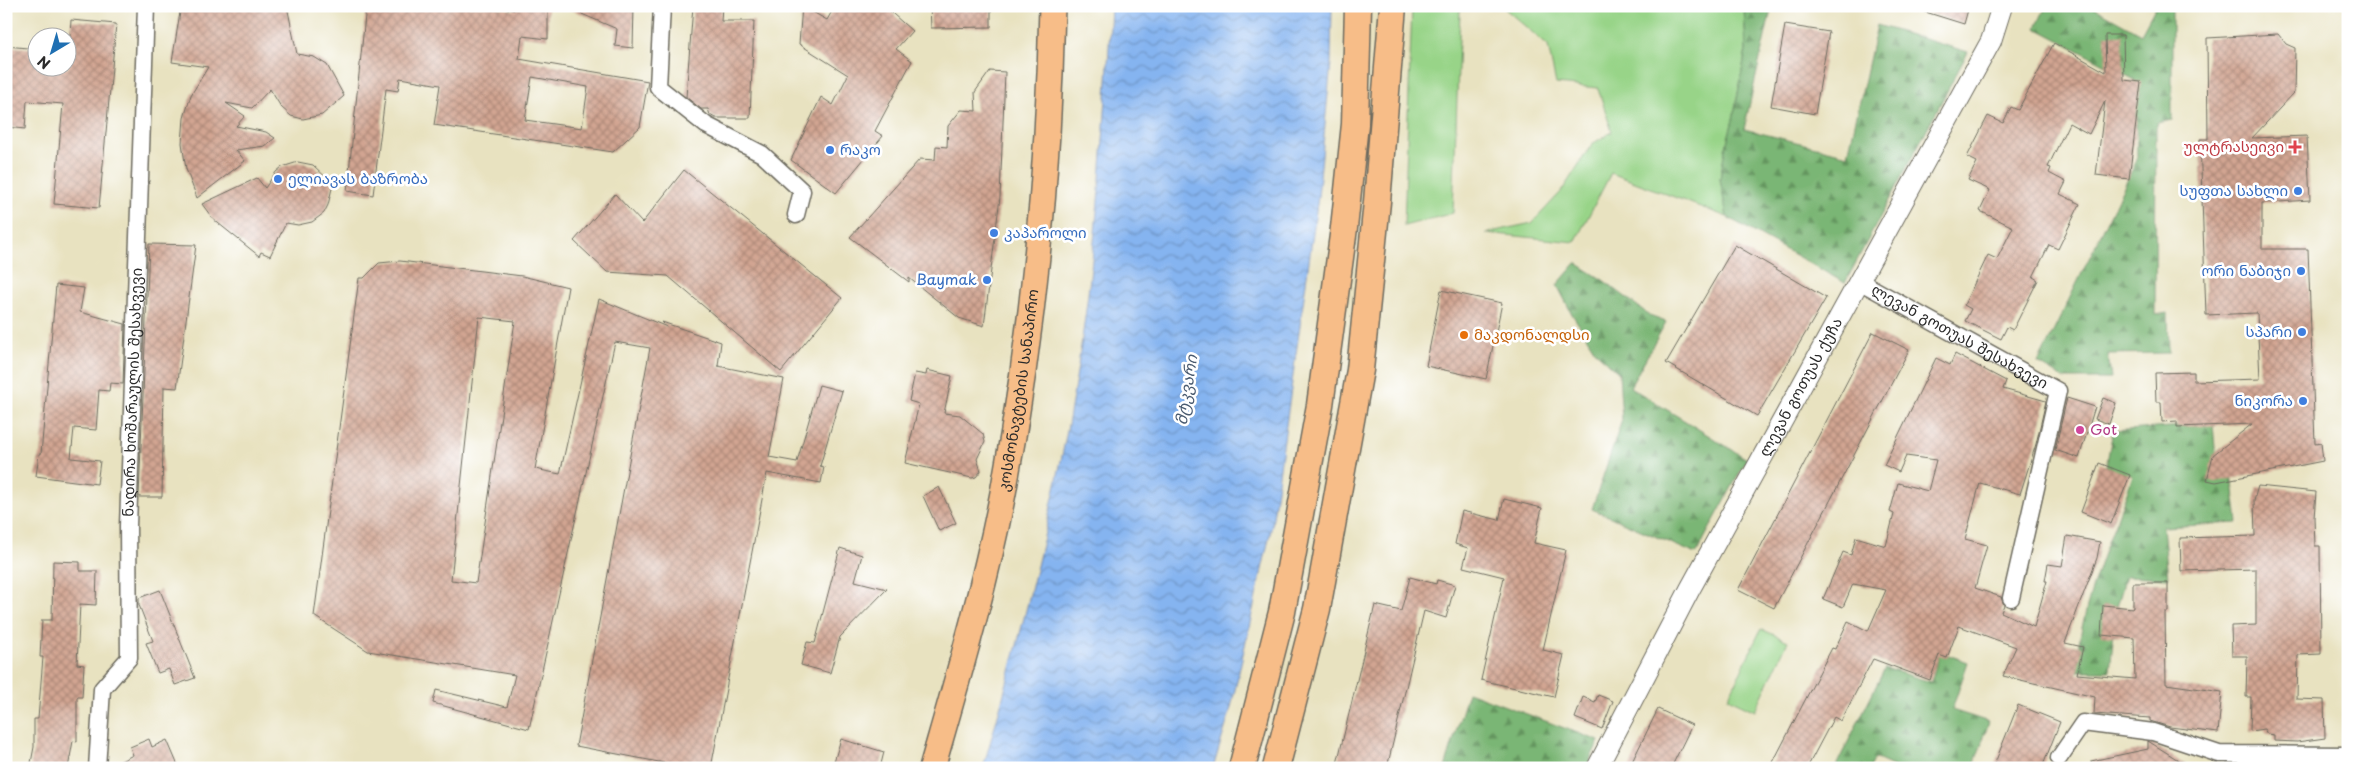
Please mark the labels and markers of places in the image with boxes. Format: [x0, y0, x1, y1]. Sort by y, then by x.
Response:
place label: ულტრასეივი [2184, 134, 2284, 157]
place label: რაკო [840, 137, 881, 160]
marker: ულტრასეივი [2288, 140, 2302, 154]
marker: რაკო [824, 144, 836, 156]
place label: ელიავას ბაზრობა [288, 166, 428, 189]
marker: ელიავას ბაზრობა [272, 173, 284, 185]
place label: სუფთა სახლი [2180, 178, 2288, 201]
marker: სუფთა სახლი [2292, 185, 2304, 197]
place label: კაპაროლი [1004, 220, 1087, 243]
marker: კაპაროლი [988, 227, 1000, 239]
place label: ორი ნაბიჯი [2201, 258, 2291, 281]
marker: ორი ნაბიჯი [2295, 265, 2307, 277]
place label: Baymak [916, 267, 977, 290]
marker: Baymak [981, 274, 993, 286]
place label: სპარი [2245, 319, 2292, 342]
place label: მაკდონალდსი [1474, 322, 1590, 345]
marker: სპარი [2296, 326, 2308, 338]
marker: მაკდონალდსი [1458, 329, 1470, 341]
place label: ნიკორა [2234, 388, 2293, 411]
marker: ნიკორა [2297, 395, 2309, 407]
place label: Got [2090, 417, 2117, 440]
marker: Got [2074, 424, 2086, 436]

